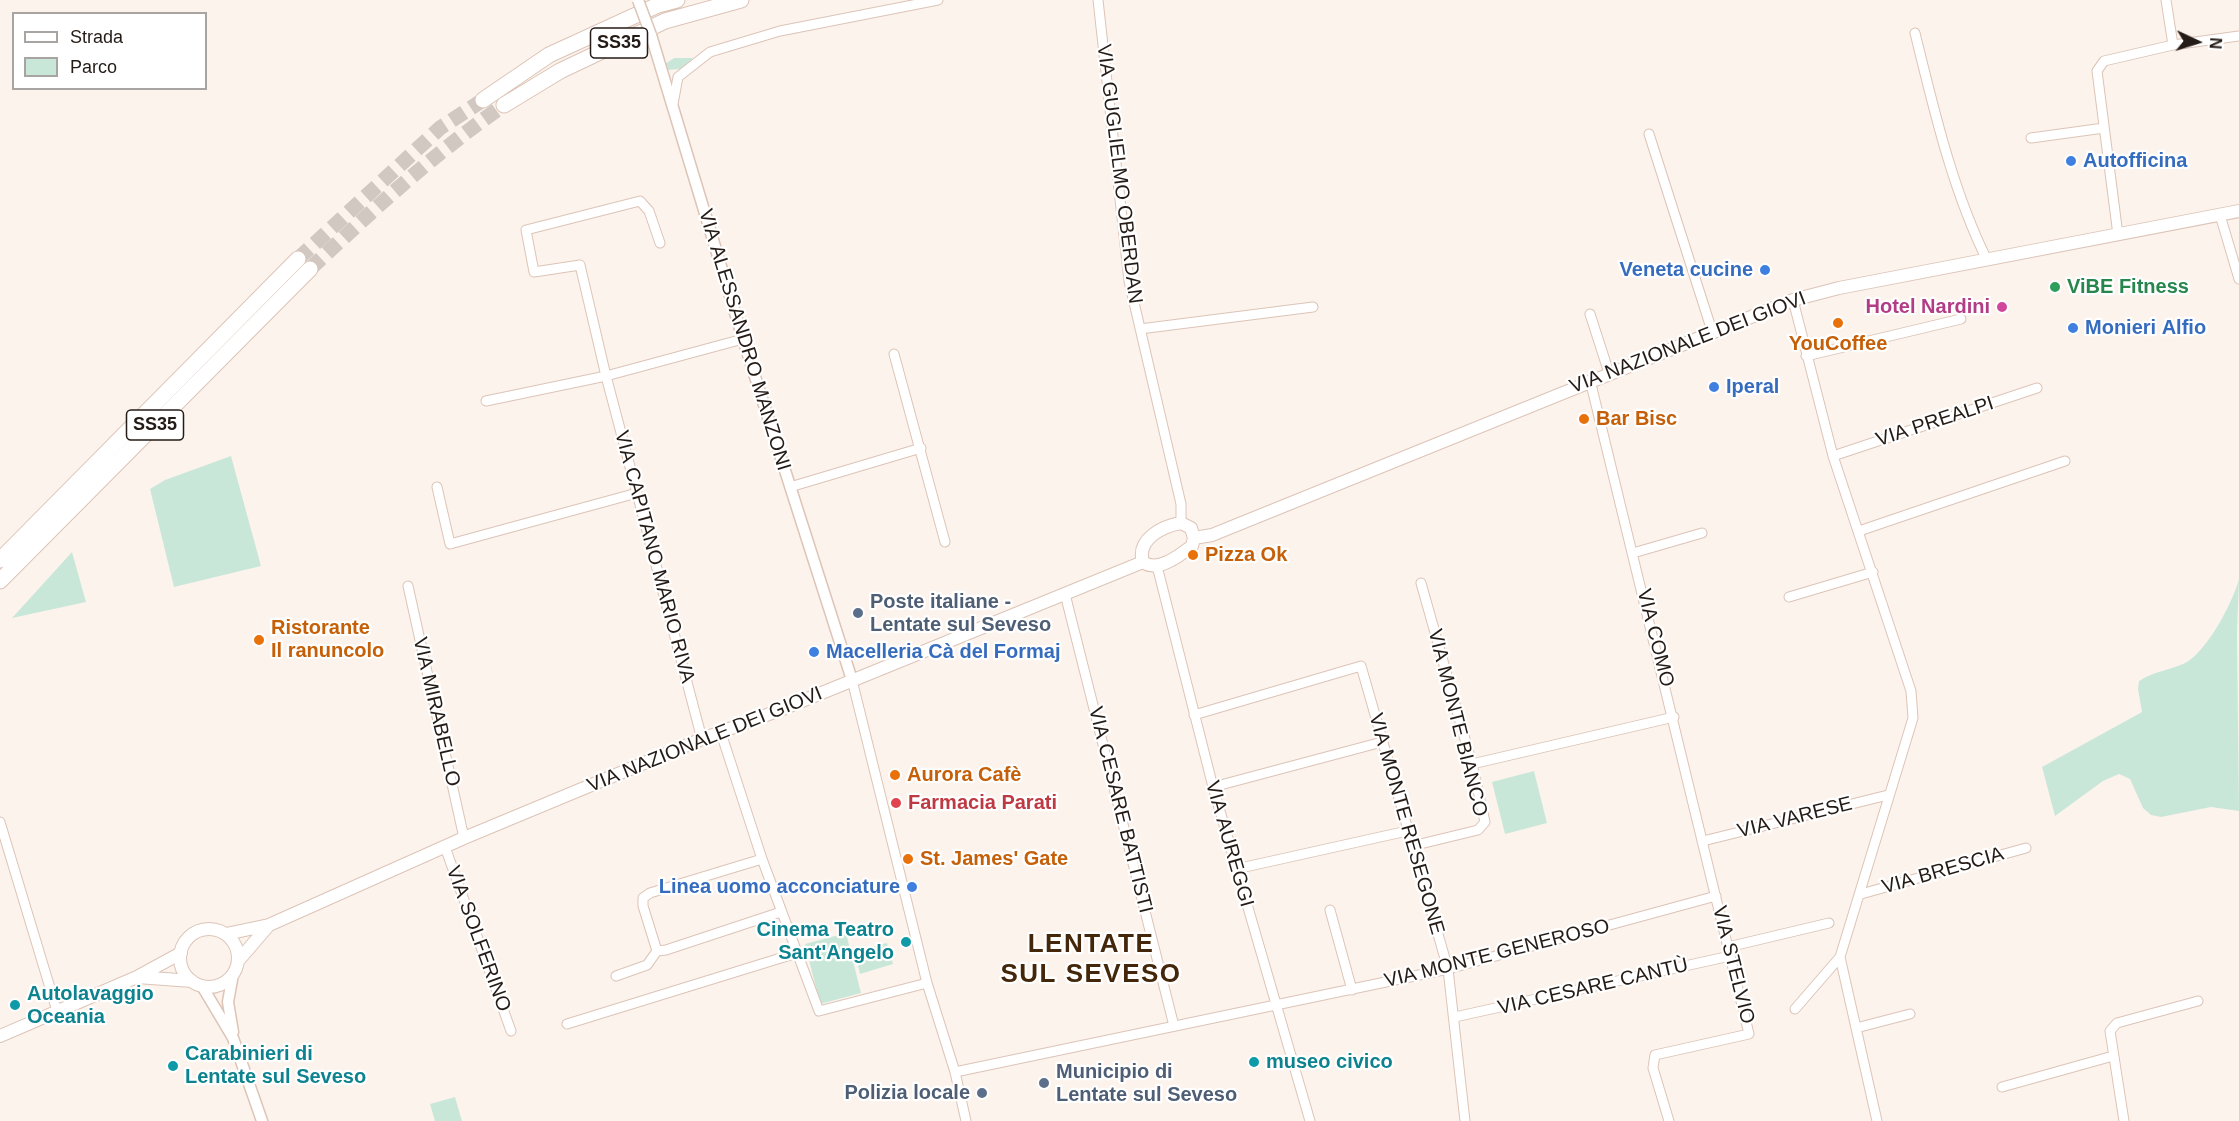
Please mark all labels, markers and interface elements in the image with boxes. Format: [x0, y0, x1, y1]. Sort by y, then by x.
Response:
legend [12, 12, 207, 90]
north arrow [2167, 12, 2227, 72]
text: Strada [70, 27, 123, 47]
road number: SS35 [590, 28, 648, 58]
text: N [2207, 37, 2224, 50]
street label: VIA GUGLIELMO OBERDAN [1091, 43, 1147, 305]
text: Parco [70, 57, 117, 77]
place label: Autofficina [2083, 149, 2187, 173]
marker: Autofficina [2064, 154, 2078, 168]
street label: VIA ALESSANDRO MANZONI [693, 206, 795, 474]
place label: Veneta cucine [1620, 258, 1753, 282]
marker: Veneta cucine [1758, 263, 1772, 277]
place label: ViBE Fitness [2067, 275, 2189, 299]
marker: ViBE Fitness [2048, 280, 2062, 294]
street label: VIA NAZIONALE DEI GIOVI [1566, 287, 1810, 399]
place label: Hotel Nardini [1866, 295, 1990, 319]
marker: Hotel Nardini [1995, 300, 2009, 314]
marker: YouCoffee [1831, 316, 1845, 330]
place label: Monieri Alfio [2085, 316, 2206, 340]
marker: Monieri Alfio [2066, 321, 2080, 335]
place label: YouCoffee [1789, 332, 1887, 356]
place label: Iperal [1726, 375, 1779, 399]
marker: Iperal [1707, 380, 1721, 394]
street label: VIA PREALPI [1873, 392, 1997, 452]
place label: Bar Bisc [1596, 407, 1677, 431]
road number: SS35 [126, 410, 184, 440]
marker: Bar Bisc [1577, 412, 1591, 426]
street label: VIA CAPITANO MARIO RIVA [609, 428, 699, 686]
place label: Pizza Ok [1205, 543, 1287, 567]
marker: Pizza Ok [1186, 548, 1200, 562]
street label: VIA COMO [1631, 587, 1679, 689]
place label: Poste italiane - Lentate sul Seveso [870, 590, 1051, 637]
marker: Poste italiane - Lentate sul Seveso [851, 606, 865, 620]
place label: Ristorante Il ranuncolo [271, 616, 384, 663]
street label: VIA MONTE BIANCO [1422, 627, 1492, 819]
marker: Ristorante Il ranuncolo [252, 633, 266, 647]
street label: VIA MIRABELLO [407, 635, 465, 789]
place label: Macelleria Cà del Formaj [826, 640, 1061, 664]
marker: Macelleria Cà del Formaj [807, 645, 821, 659]
street label: VIA NAZIONALE DEI GIOVI [584, 682, 826, 798]
street label: VIA CESARE BATTISTI [1083, 704, 1157, 916]
street label: VIA MONTE RESEGONE [1363, 711, 1449, 937]
place label: Aurora Cafè [907, 763, 1021, 787]
marker: Aurora Cafè [888, 768, 902, 782]
street label: VIA AUREGGI [1200, 778, 1258, 910]
place label: Farmacia Parati [908, 791, 1057, 815]
street label: VIA VARESE [1735, 792, 1855, 844]
marker: Farmacia Parati [889, 796, 903, 810]
street label: VIA BRESCIA [1879, 842, 2007, 900]
place label: St. James' Gate [920, 847, 1068, 871]
marker: St. James' Gate [901, 852, 915, 866]
street label: VIA SOLFERINO [440, 863, 516, 1015]
place label: Linea uomo acconciature [659, 875, 900, 899]
marker: Linea uomo acconciature [905, 880, 919, 894]
street label: VIA STELVIO [1707, 904, 1759, 1026]
street label: VIA MONTE GENEROSO [1382, 914, 1612, 994]
place label: Cinema Teatro Sant'Angelo [757, 918, 894, 965]
district label: LENTATE SUL SEVESO [1000, 929, 1182, 990]
marker: Cinema Teatro Sant'Angelo [899, 935, 913, 949]
street label: VIA CESARE CANTÙ [1496, 953, 1690, 1021]
place label: Autolavaggio Oceania [27, 982, 154, 1029]
marker: Autolavaggio Oceania [8, 998, 22, 1012]
place label: Carabinieri di Lentate sul Seveso [185, 1042, 366, 1089]
place label: museo civico [1266, 1050, 1393, 1074]
marker: museo civico [1247, 1055, 1261, 1069]
marker: Carabinieri di Lentate sul Seveso [166, 1059, 180, 1073]
place label: Municipio di Lentate sul Seveso [1056, 1060, 1237, 1107]
marker: Municipio di Lentate sul Seveso [1037, 1076, 1051, 1090]
place label: Polizia locale [844, 1081, 970, 1105]
marker: Polizia locale [975, 1086, 989, 1100]

